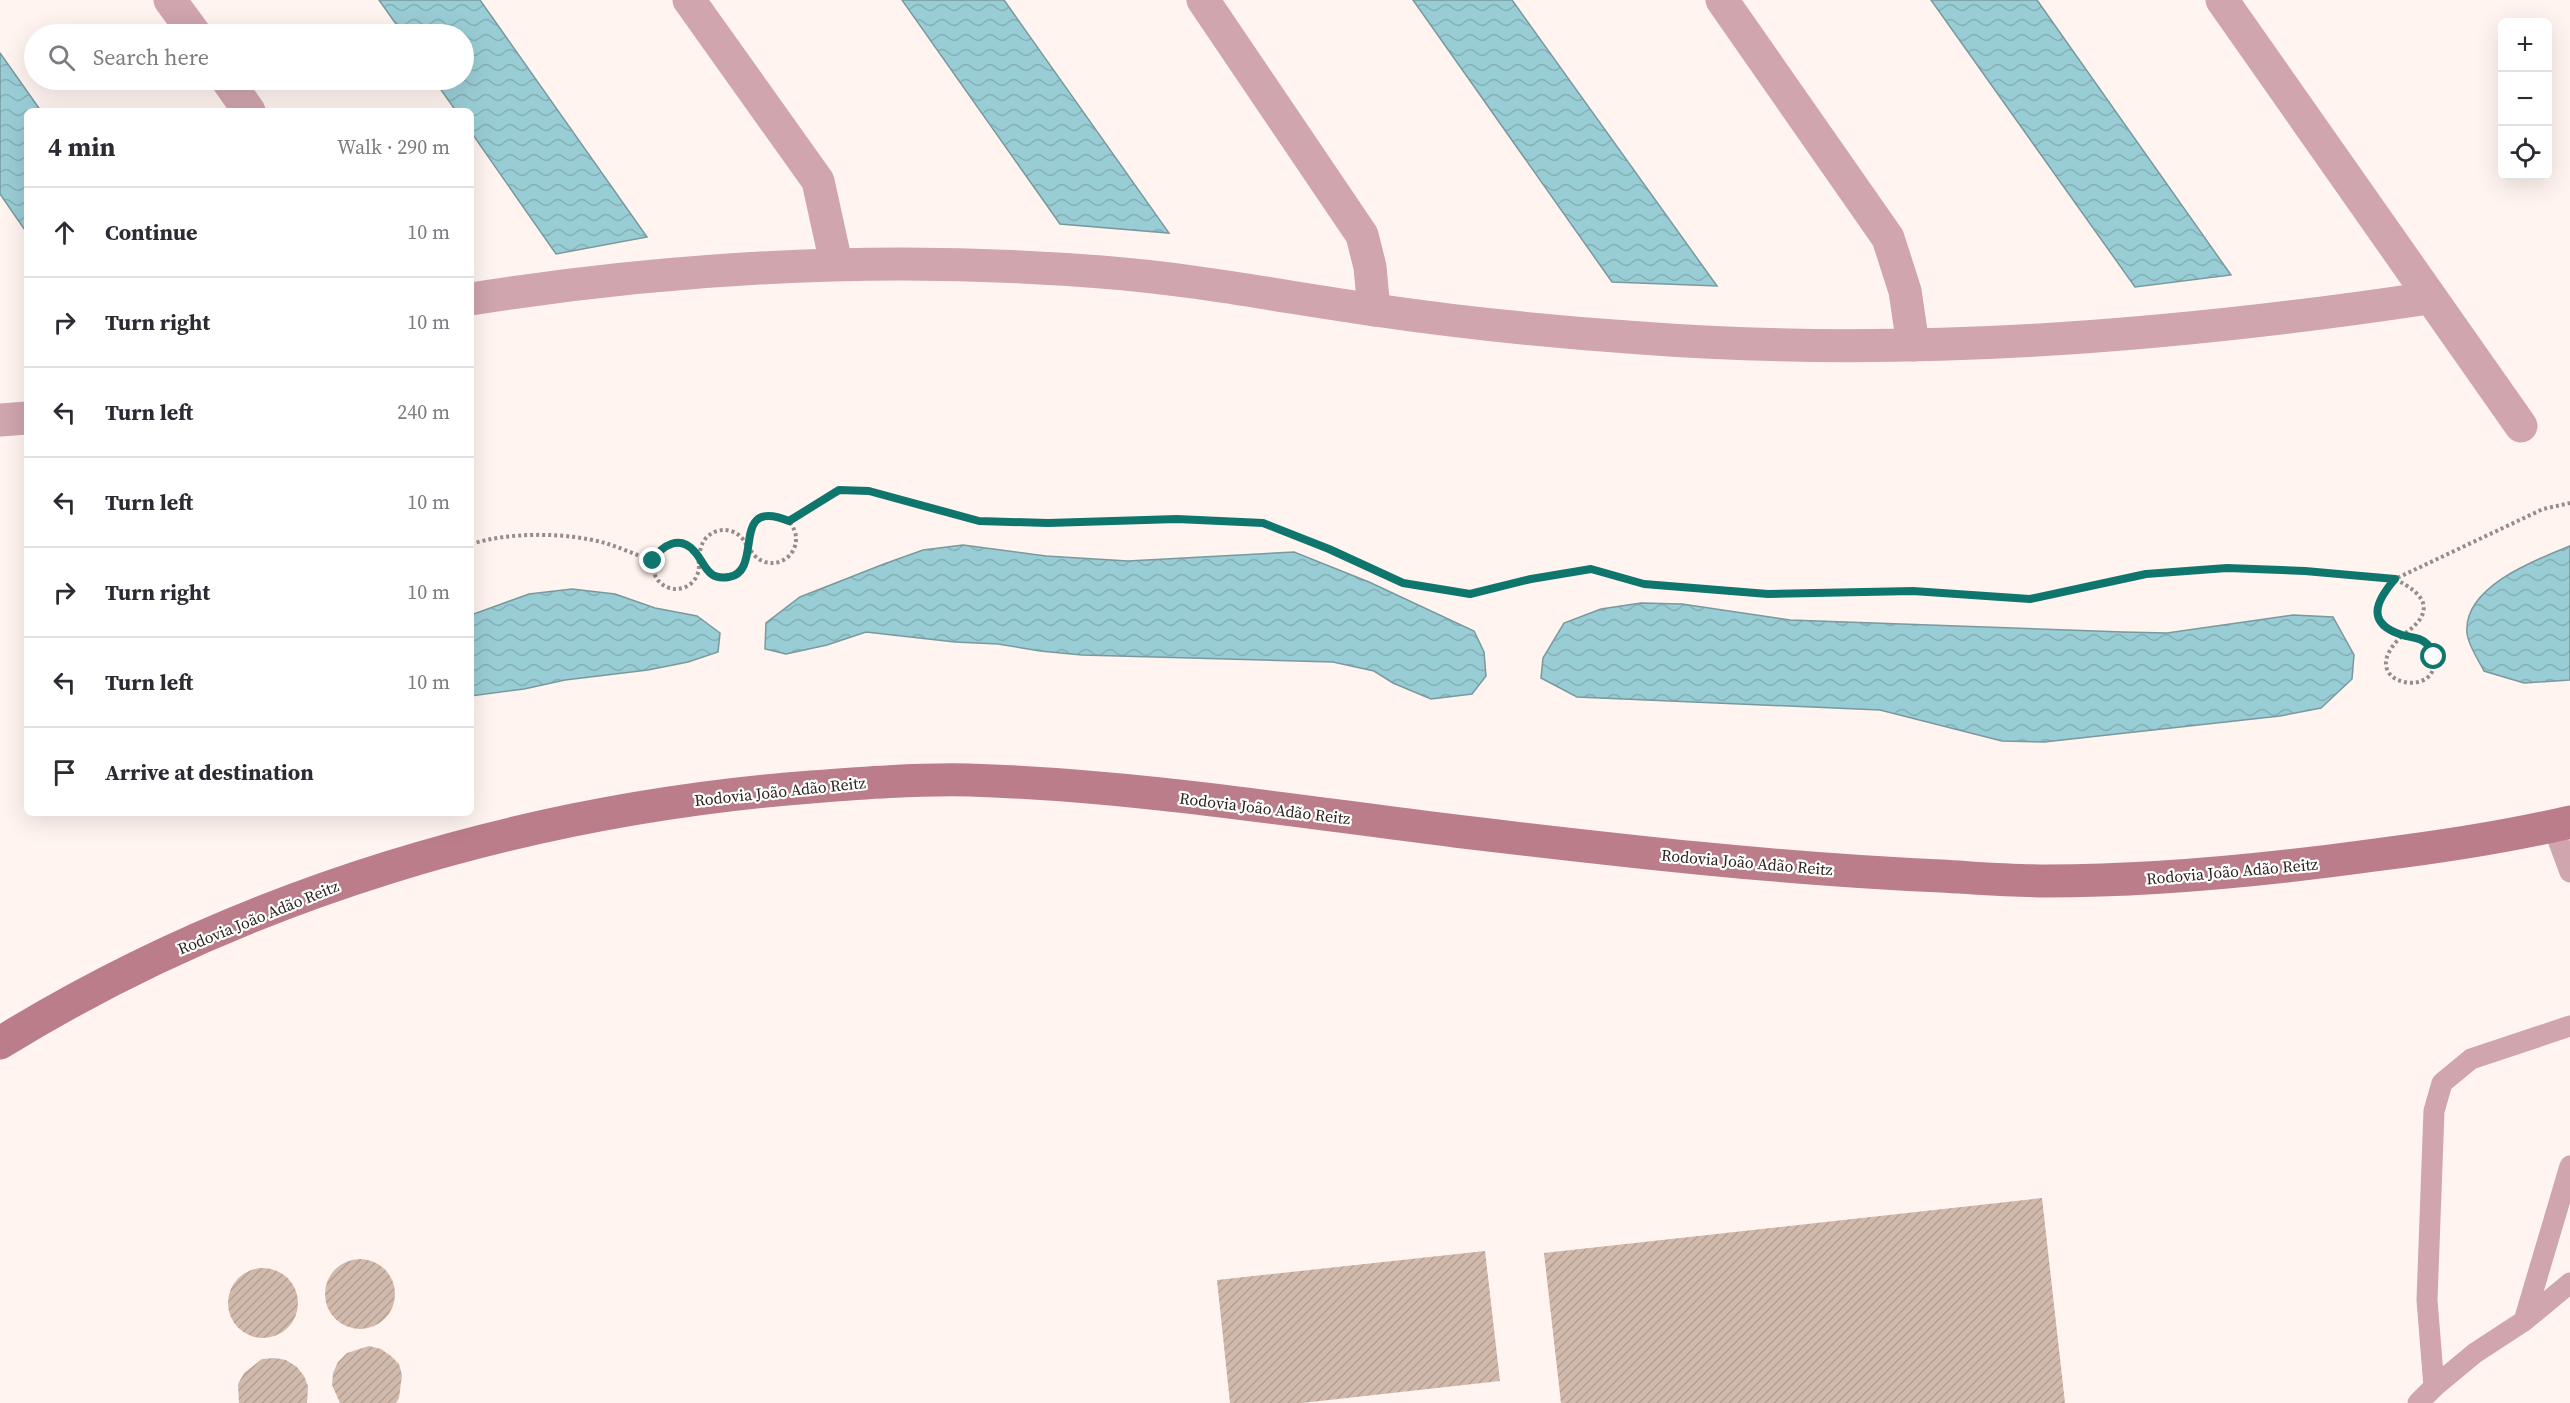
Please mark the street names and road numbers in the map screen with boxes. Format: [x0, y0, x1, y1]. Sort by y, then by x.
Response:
street label: Rodovia João Adão Reitz [693, 771, 867, 811]
street label: Rodovia João Adão Reitz [1178, 787, 1352, 829]
street label: Rodovia João Adão Reitz [1660, 844, 1834, 880]
street label: Rodovia João Adão Reitz [2145, 853, 2319, 889]
street label: Rodovia João Adão Reitz [174, 875, 342, 959]

